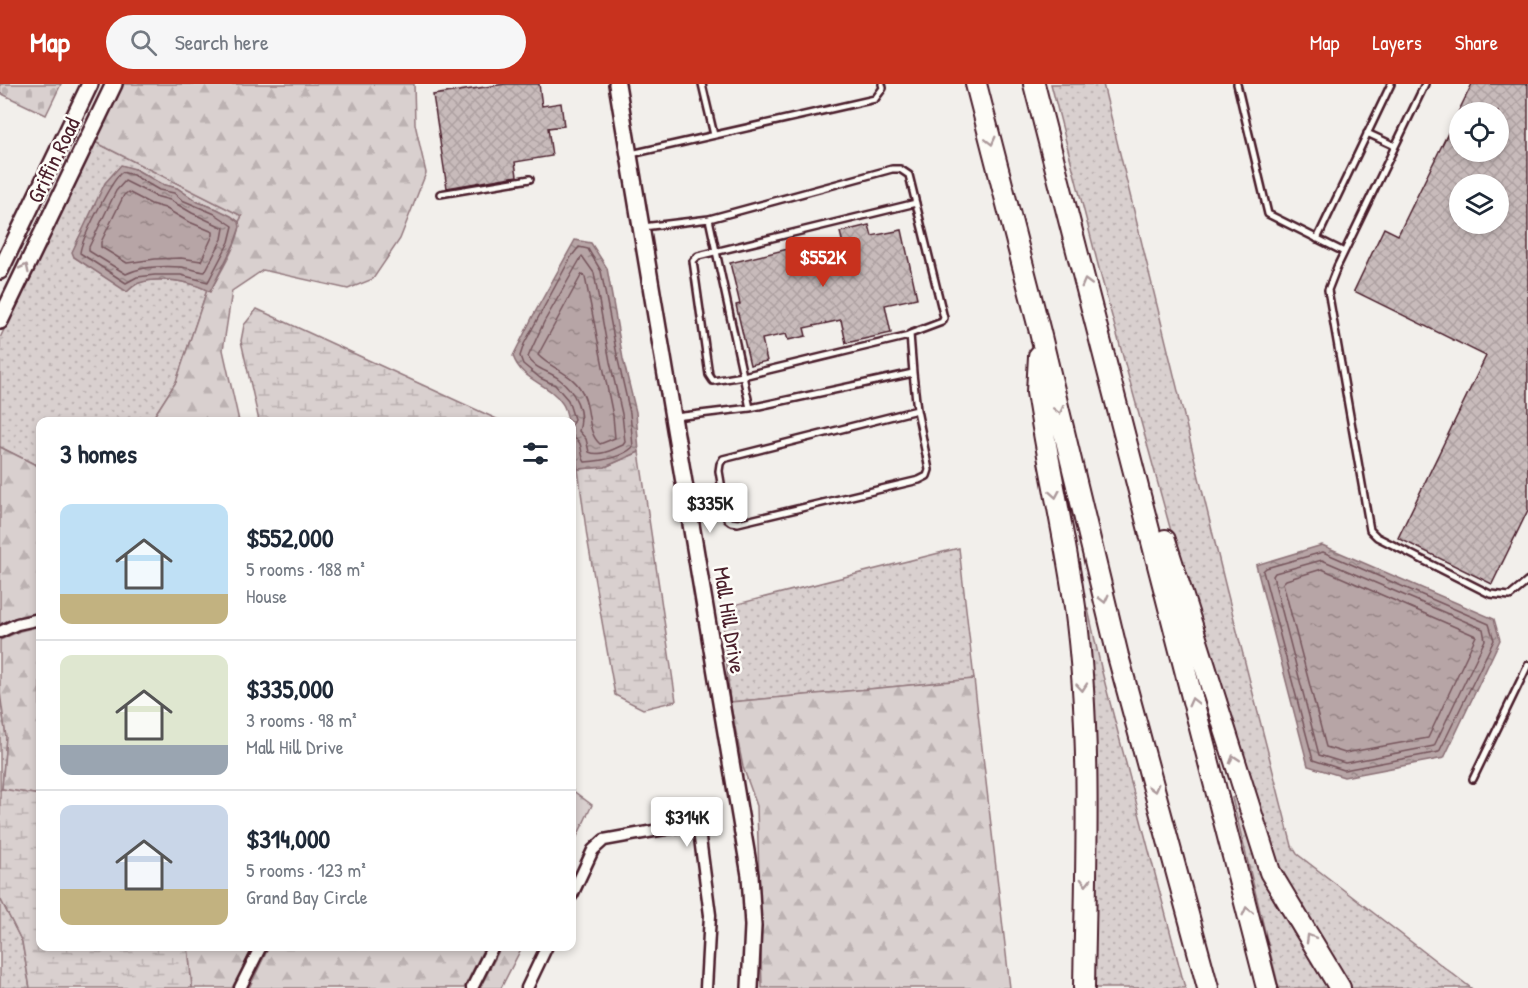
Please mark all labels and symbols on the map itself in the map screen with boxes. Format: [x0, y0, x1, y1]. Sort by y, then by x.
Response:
street label: Griffin Road [19, 112, 87, 208]
one-way arrow [983, 135, 996, 145]
pin: $552K [781, 237, 865, 288]
one-way arrow [18, 264, 30, 275]
one-way arrow [1081, 278, 1093, 289]
one-way arrow [1051, 404, 1064, 414]
pin: $335K [668, 483, 752, 534]
one-way arrow [1048, 489, 1061, 499]
street label: Mall Hill Drive [707, 565, 753, 676]
one-way arrow [1097, 594, 1110, 604]
one-way arrow [1075, 683, 1088, 692]
one-way arrow [1188, 697, 1201, 707]
one-way arrow [1229, 754, 1242, 765]
one-way arrow [1146, 783, 1159, 793]
pin: $314K [645, 797, 729, 848]
one-way arrow [1080, 877, 1092, 886]
one-way arrow [1242, 906, 1254, 917]
one-way arrow [1306, 934, 1317, 944]

